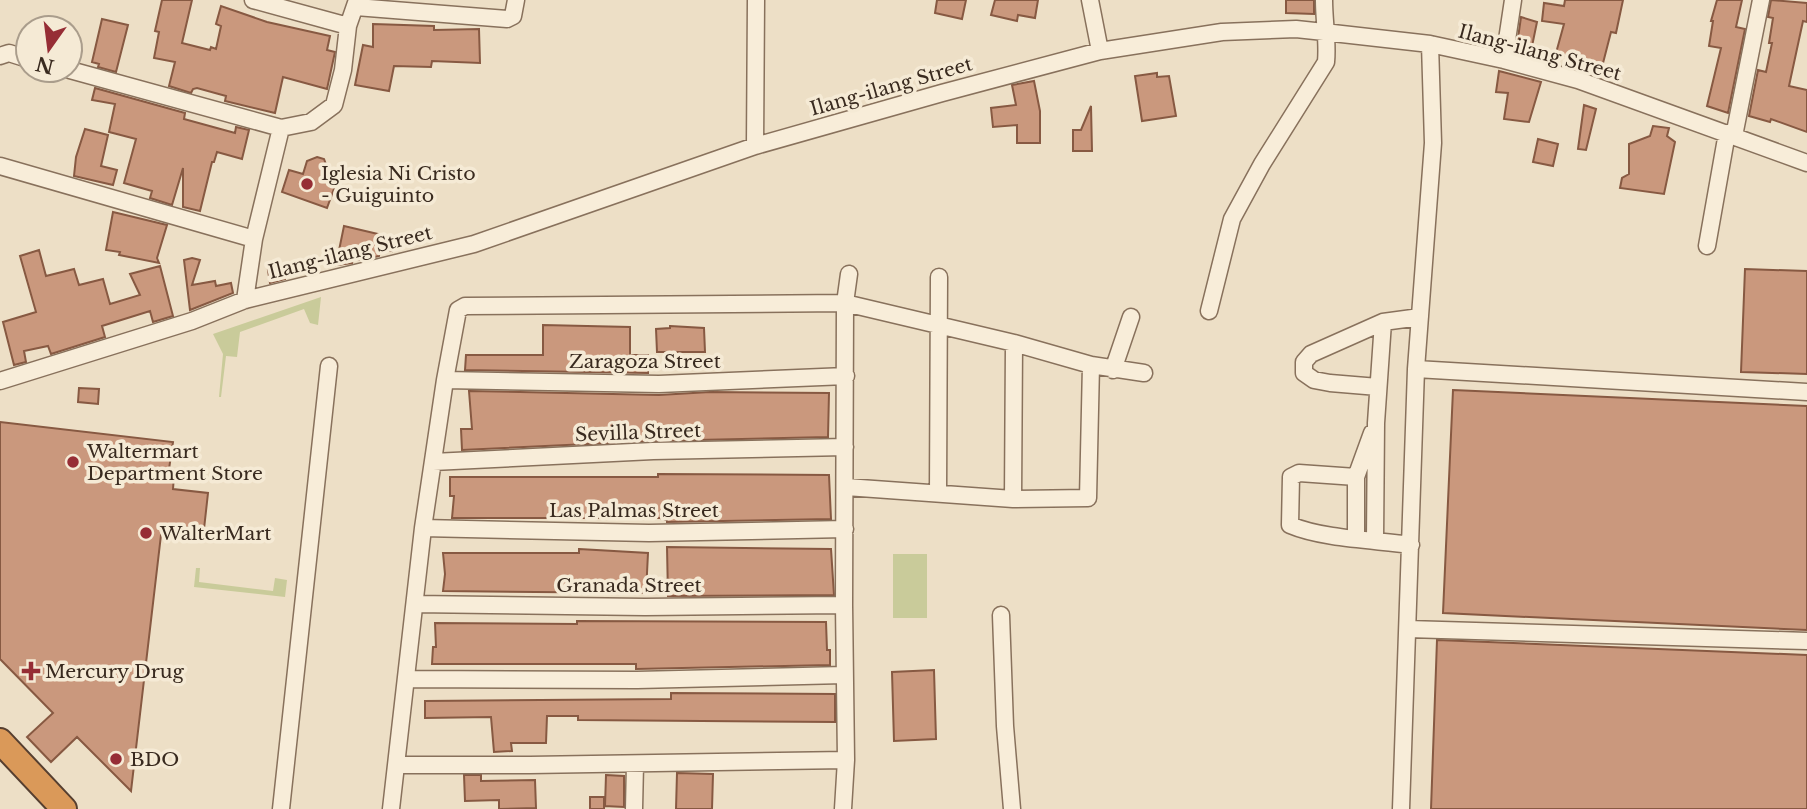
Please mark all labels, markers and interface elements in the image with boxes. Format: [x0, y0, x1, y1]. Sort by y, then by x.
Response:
north arrow [14, 14, 84, 84]
street label: Ilang-ilang Street [1456, 20, 1625, 86]
text: N [33, 52, 56, 78]
street label: Ilang-ilang Street [807, 52, 976, 121]
place label: Iglesia Ni Cristo - Guiguinto [321, 162, 476, 207]
marker: Iglesia Ni Cristo - Guiguinto [299, 176, 315, 192]
street label: Ilang-ilang Street [266, 221, 435, 284]
street label: Zaragoza Street [569, 350, 722, 373]
street label: Sevilla Street [575, 419, 702, 446]
place label: Waltermart Department Store [86, 440, 263, 485]
marker: Waltermart Department Store [65, 454, 81, 470]
street label: Las Palmas Street [549, 499, 720, 522]
place label: WalterMart [159, 522, 272, 545]
marker: WalterMart [138, 525, 154, 541]
street label: Granada Street [556, 574, 703, 597]
place label: Mercury Drug [45, 660, 185, 683]
marker: Mercury Drug [23, 663, 39, 679]
place label: BDO [130, 748, 179, 771]
marker: BDO [108, 751, 124, 767]

